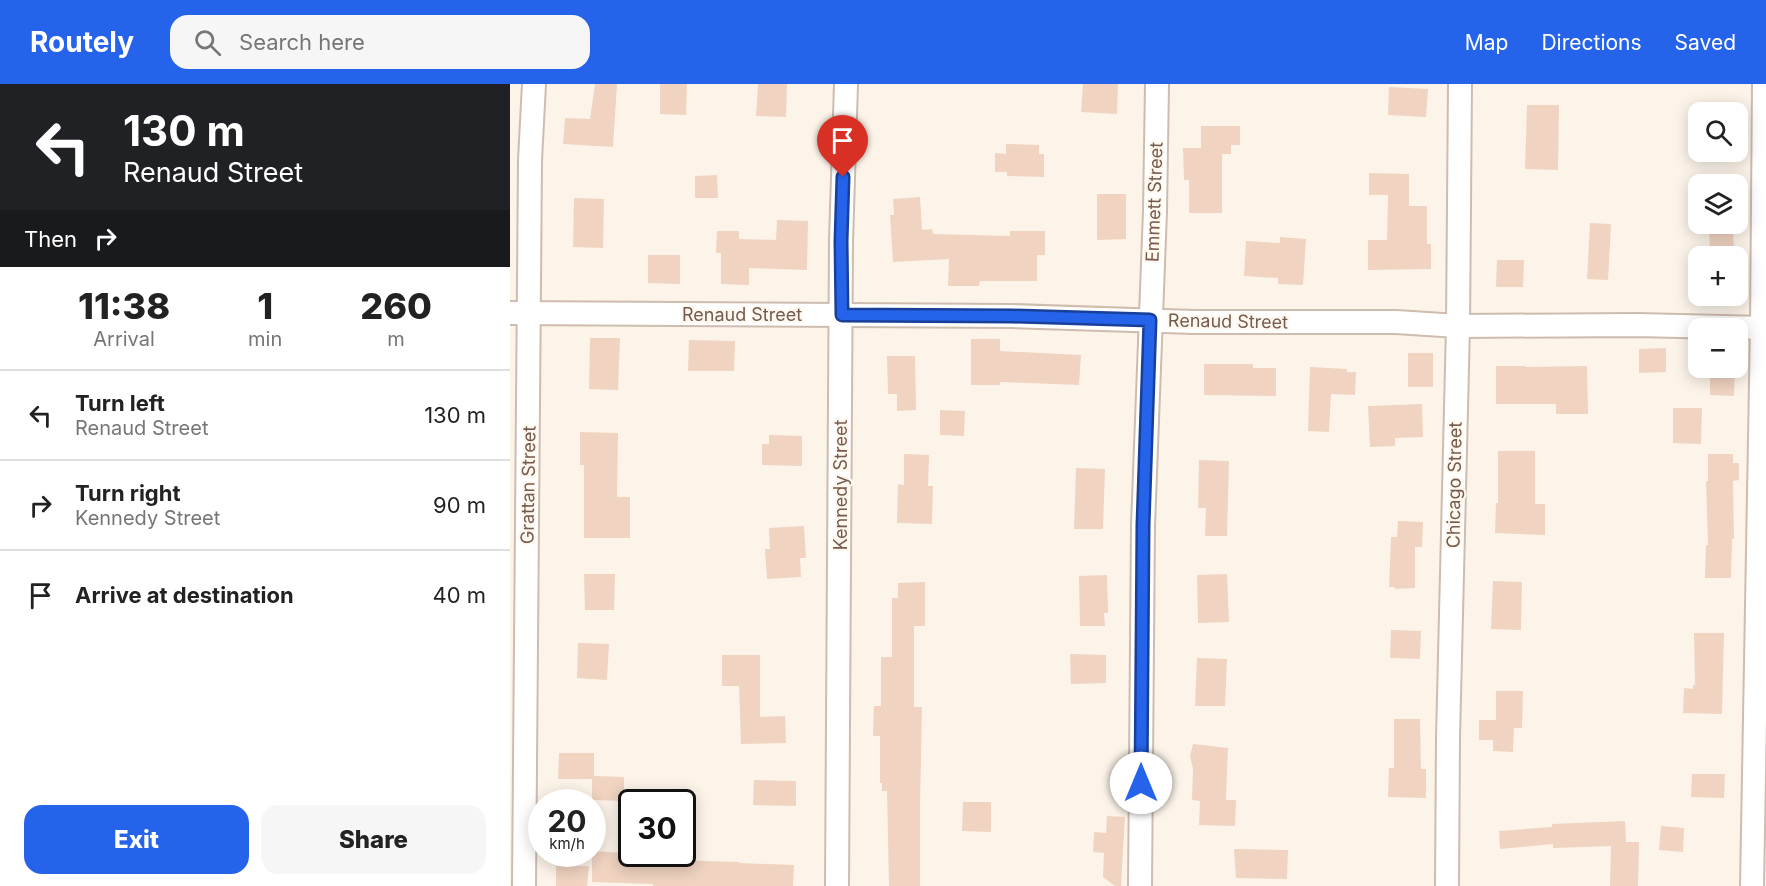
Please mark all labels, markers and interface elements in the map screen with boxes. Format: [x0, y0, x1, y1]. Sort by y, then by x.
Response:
search box [170, 15, 590, 69]
text: Routely [30, 25, 134, 59]
icon: search [191, 26, 224, 59]
text: Search here [239, 29, 365, 55]
text: Map [1465, 30, 1508, 55]
text: Directions [1541, 30, 1642, 55]
text: Saved [1675, 30, 1736, 55]
map controls [1688, 102, 1748, 378]
button: search [1688, 102, 1748, 162]
text: 130 m [123, 105, 245, 156]
icon: left [24, 108, 102, 186]
pin [817, 115, 868, 177]
icon: arrive [826, 124, 859, 157]
street label: Emmett Street [1141, 142, 1167, 262]
text: Renaud Street [123, 156, 303, 189]
button: layers [1688, 174, 1748, 234]
icon: right [89, 222, 122, 255]
text: Then [24, 226, 77, 252]
button: + [1688, 246, 1748, 306]
text: 11:38 [78, 284, 170, 328]
text: 1 [257, 284, 273, 328]
text: 260 [360, 284, 432, 328]
street label: Renaud Street [682, 304, 802, 325]
street label: Renaud Street [1168, 309, 1288, 333]
button: − [1688, 318, 1748, 378]
text: Arrival [93, 327, 155, 351]
text: min [248, 327, 282, 351]
text: m [387, 327, 405, 351]
text: Turn left [75, 390, 165, 416]
icon: left [24, 399, 57, 432]
text: 130 m [424, 402, 486, 428]
text: Renaud Street [75, 416, 208, 440]
street label: Kennedy Street [830, 420, 851, 550]
street label: Chicago Street [1442, 422, 1466, 548]
street label: Grattan Street [516, 426, 540, 544]
text: Turn right [75, 480, 181, 506]
icon: right [24, 489, 57, 522]
text: 90 m [433, 492, 486, 518]
text: Kennedy Street [75, 506, 220, 530]
icon: arrive [24, 579, 57, 612]
text: Arrive at destination [75, 582, 294, 608]
text: 40 m [432, 582, 486, 608]
position arrow [1109, 751, 1173, 815]
speed limit sign: 30 [618, 789, 696, 867]
text: 20 [547, 803, 587, 839]
button: Exit [24, 805, 249, 874]
button: Share [261, 805, 486, 874]
text: km/h [549, 834, 585, 853]

